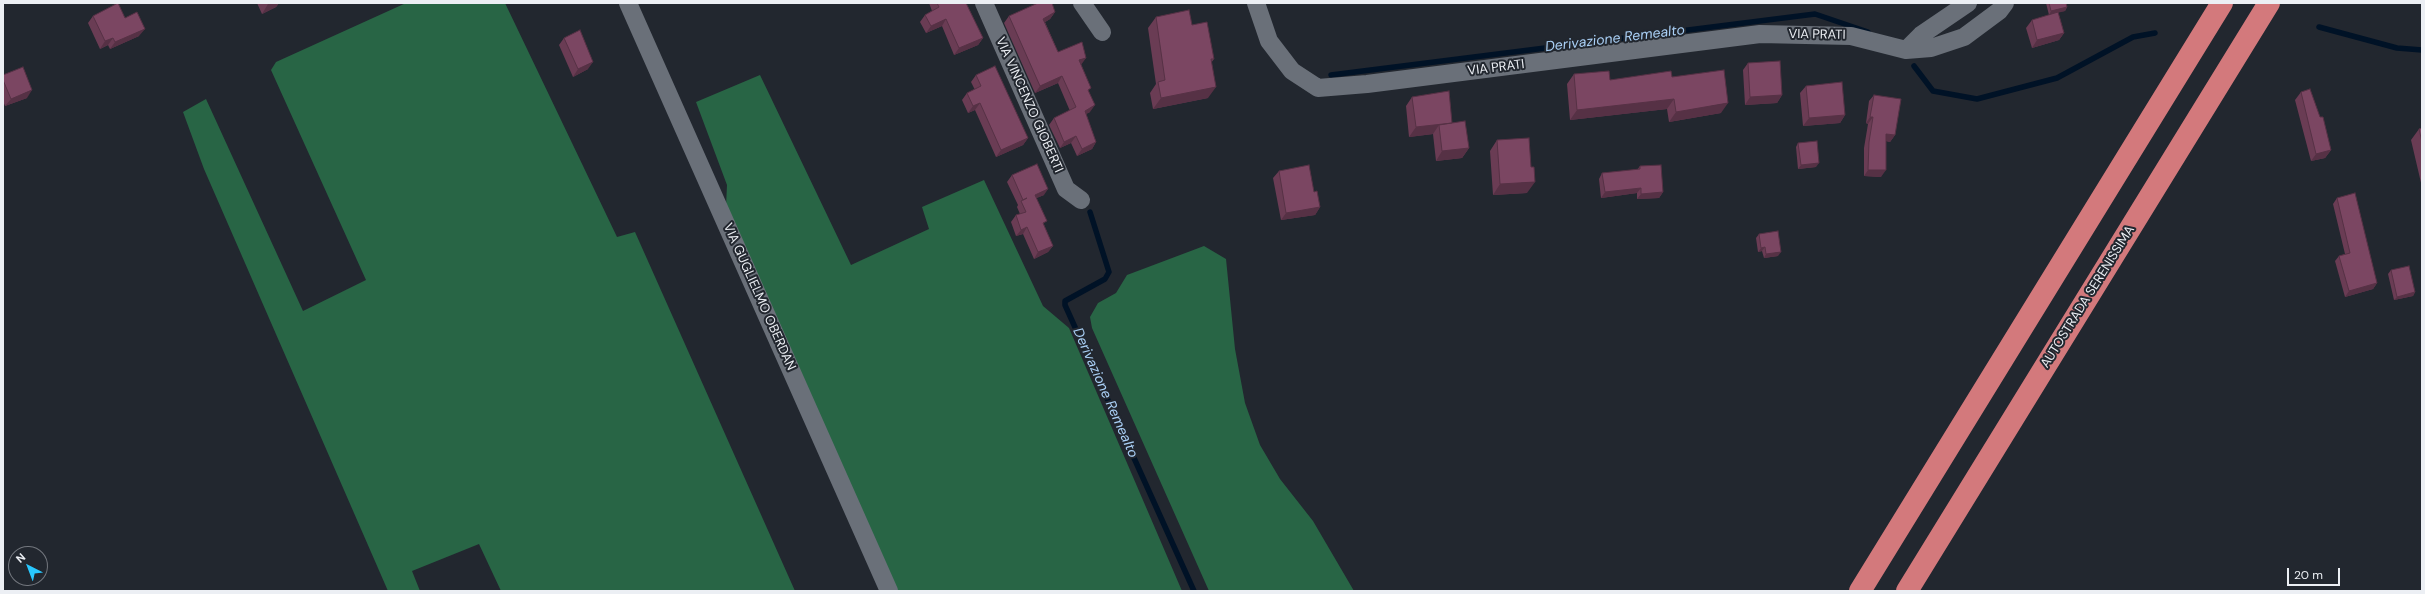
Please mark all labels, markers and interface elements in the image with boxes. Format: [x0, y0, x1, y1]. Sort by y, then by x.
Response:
water label: Derivazione Remealto [1544, 22, 1686, 56]
street label: VIA PRATI [1788, 27, 1846, 43]
street label: VIA VINCENZO GIOBERTI [992, 35, 1066, 175]
street label: VIA PRATI [1467, 57, 1525, 79]
street label: VIA GUGLIELMO OBERDAN [719, 221, 799, 373]
street label: AUTOSTRADA SERENISSIMA [2038, 223, 2138, 371]
water label: Derivazione Remealto [1069, 325, 1141, 461]
north arrow [8, 546, 48, 586]
text: N [13, 550, 28, 566]
scale bar [2289, 560, 2342, 586]
text: 20 m [2294, 567, 2323, 583]

